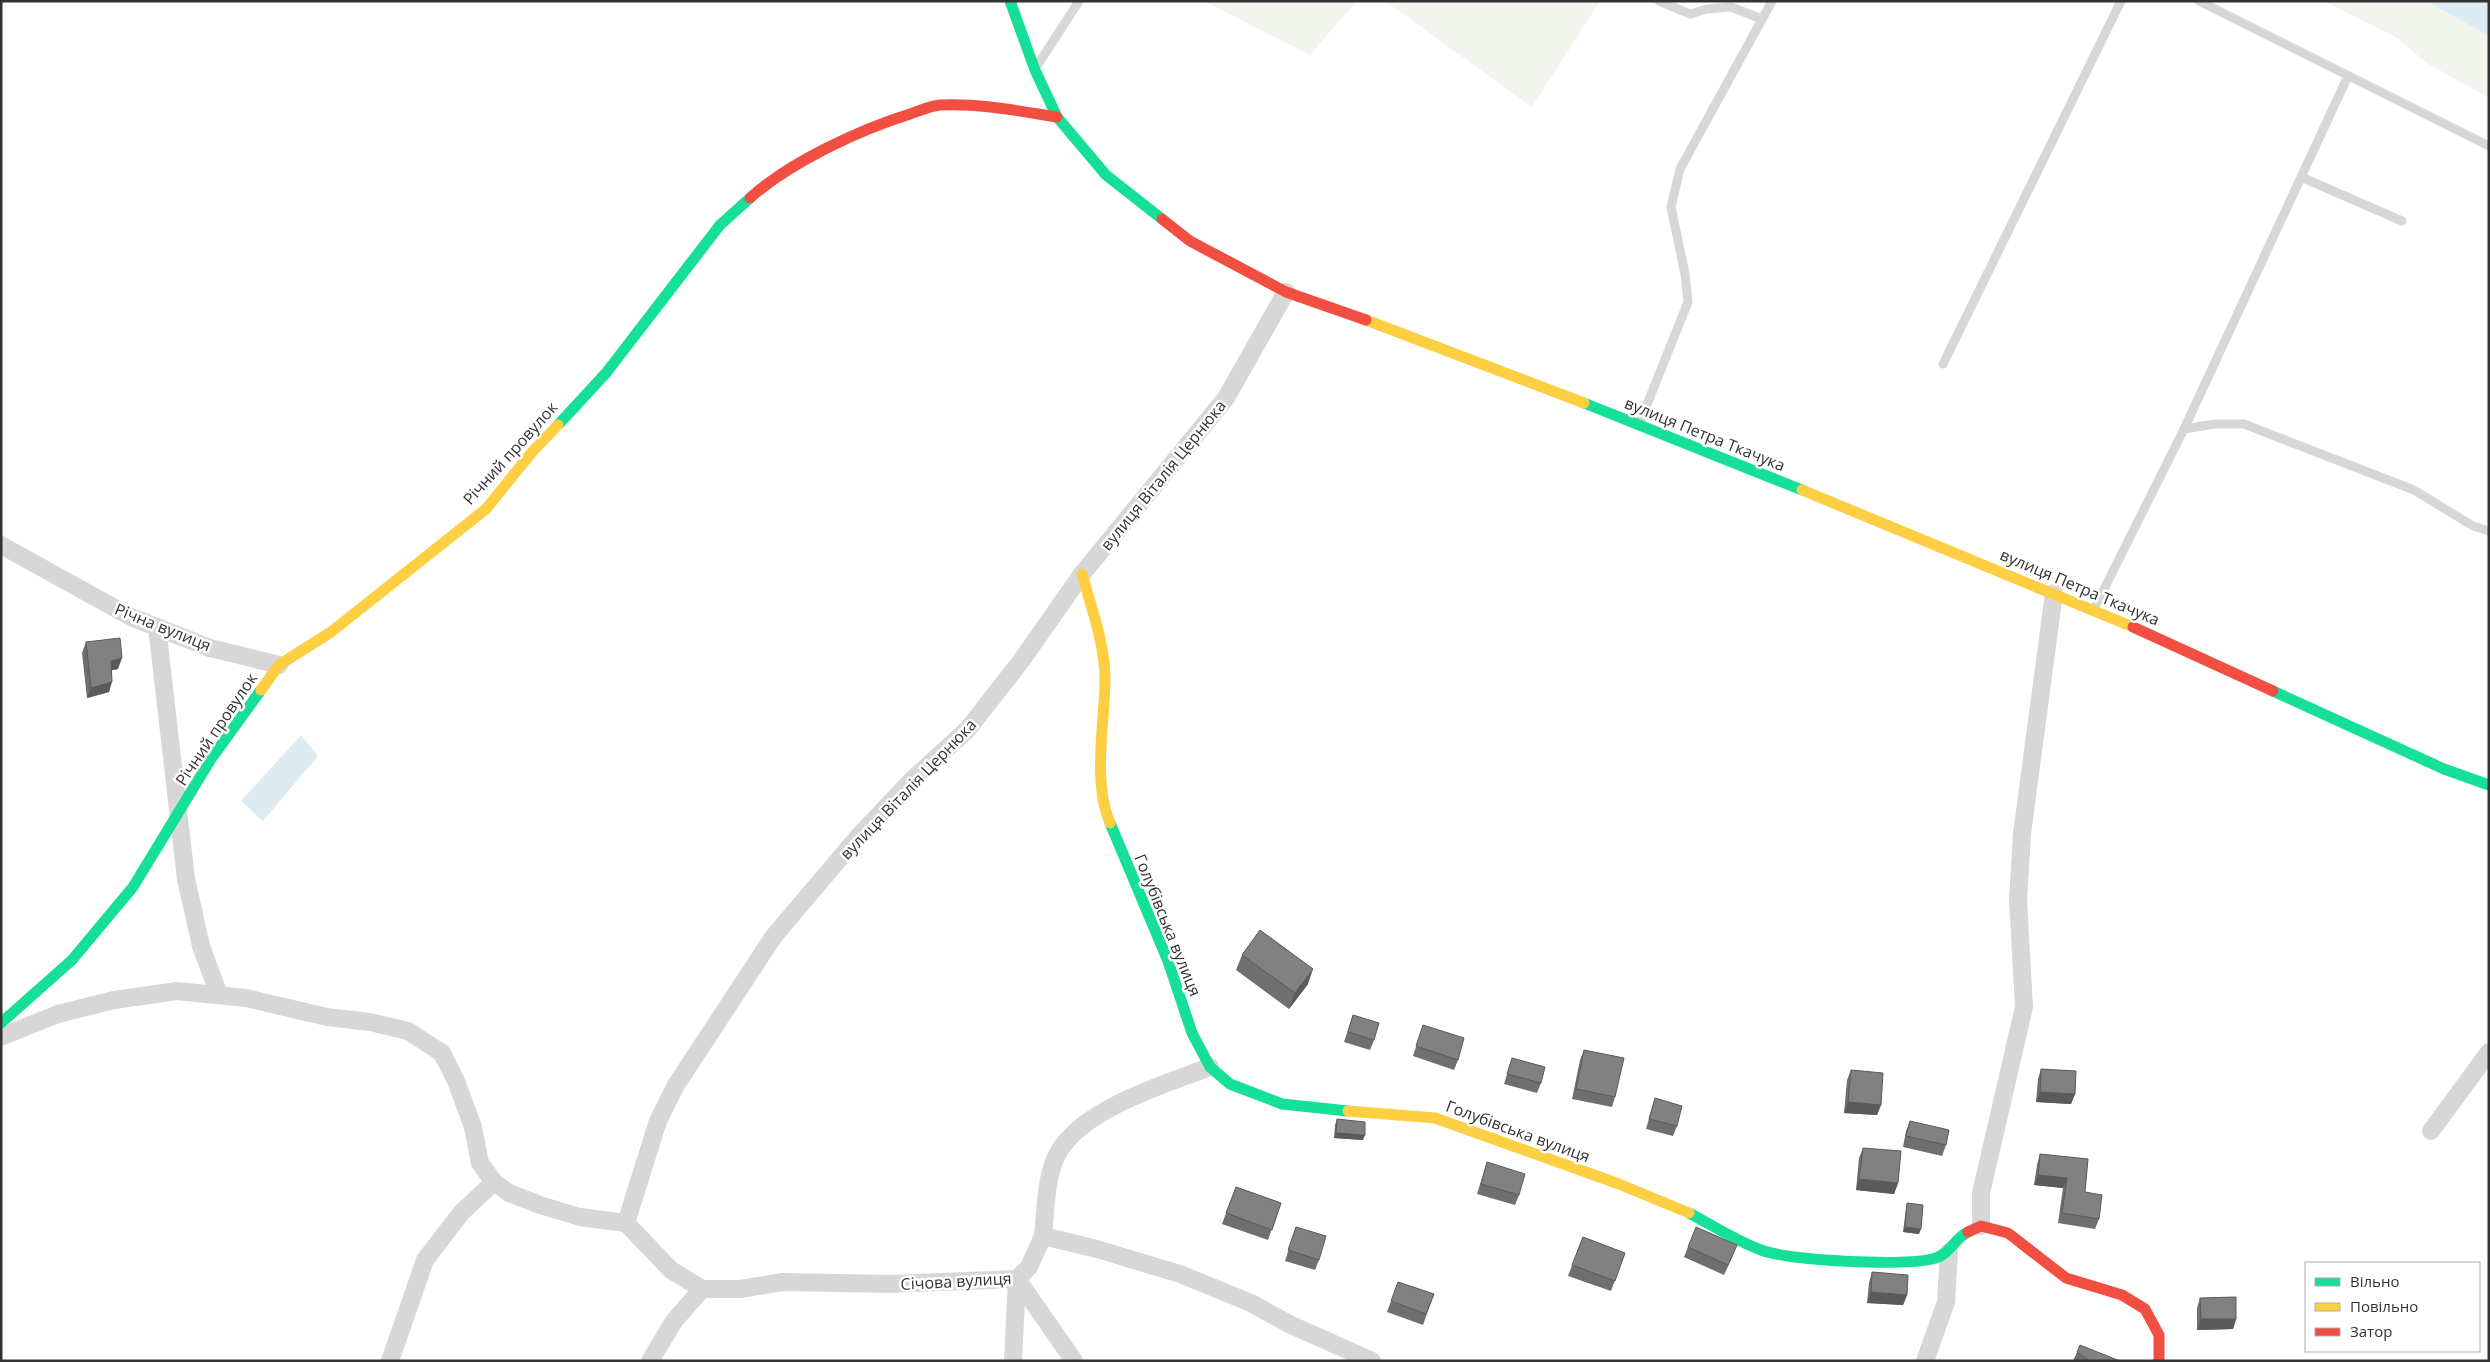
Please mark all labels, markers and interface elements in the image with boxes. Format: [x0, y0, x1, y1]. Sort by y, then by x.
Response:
street label: вулиця Петра Ткачука [1621, 392, 1789, 476]
street label: вулиця Віталія Цернюка [1095, 395, 1231, 555]
street label: Річний провулок [458, 396, 563, 509]
street label: вулиця Петра Ткачука [1997, 543, 2163, 631]
street label: Річна вулиця [112, 598, 214, 656]
street label: Річний провулок [170, 668, 262, 790]
street label: вулиця Віталія Цернюка [835, 714, 981, 864]
street label: Голубівська вулиця [1129, 851, 1207, 999]
street label: Голубівська вулиця [1443, 1095, 1593, 1167]
legend [2305, 1262, 2480, 1352]
street label: Січова вулиця [900, 1267, 1012, 1295]
text: Вільно [2350, 1271, 2399, 1291]
text: Повільно [2350, 1296, 2418, 1316]
text: Затор [2350, 1321, 2392, 1341]

